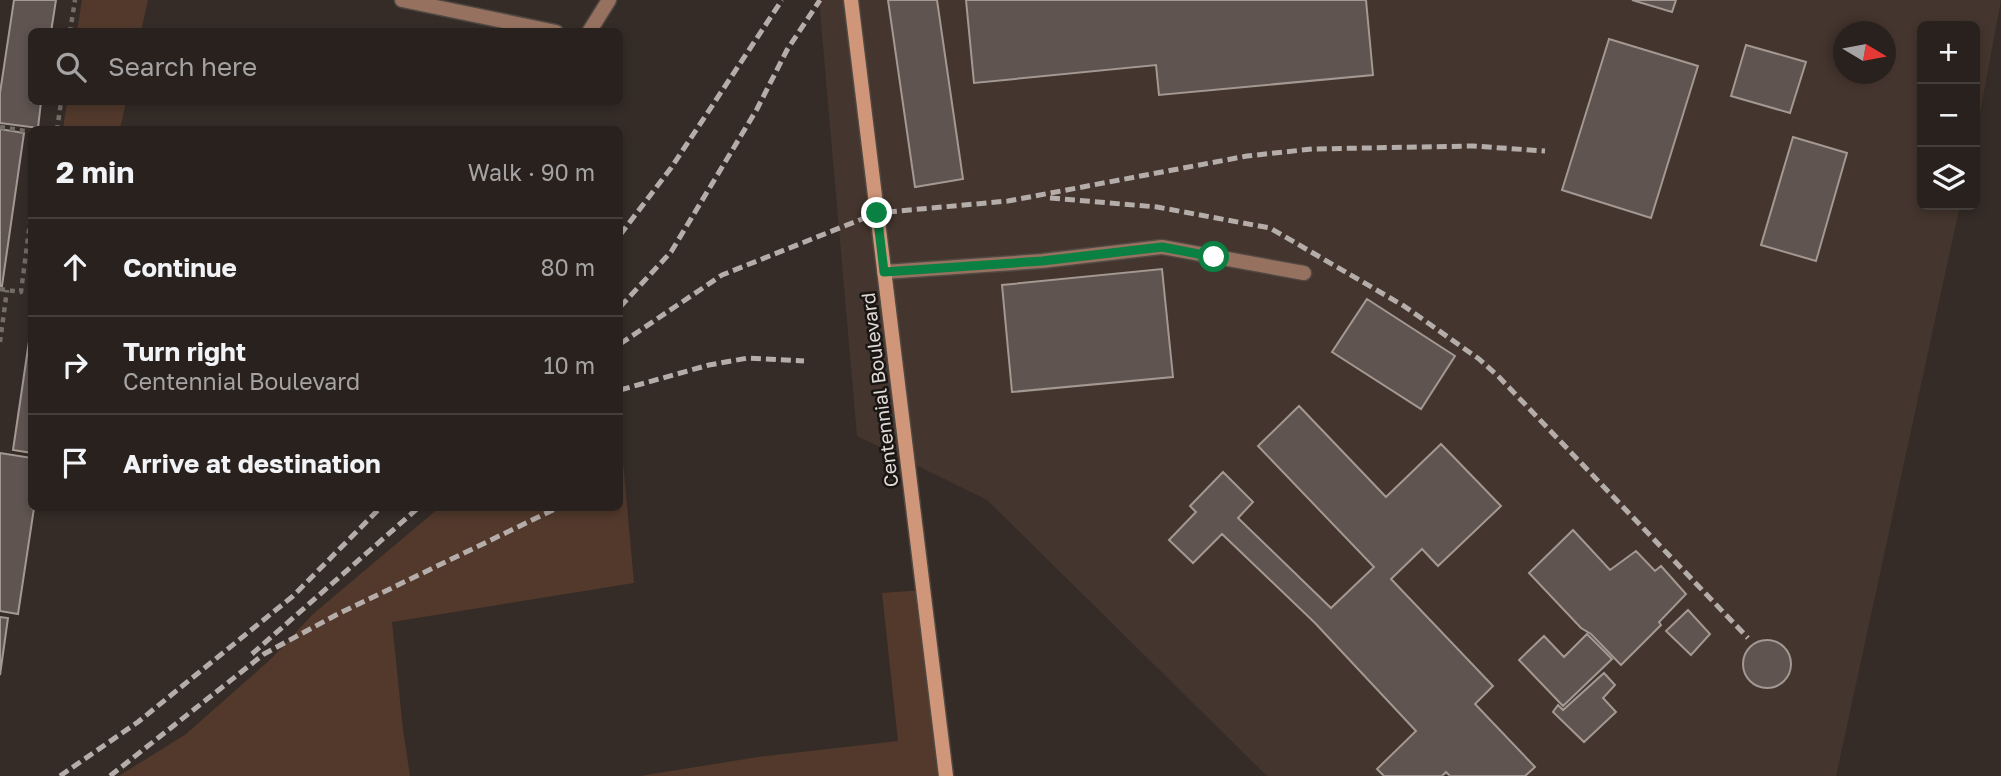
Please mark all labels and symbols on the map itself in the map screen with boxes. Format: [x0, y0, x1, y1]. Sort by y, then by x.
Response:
north arrow [1833, 21, 1896, 84]
route end [861, 197, 892, 228]
route start [1198, 241, 1229, 272]
street label: Centennial Boulevard [856, 291, 902, 489]

